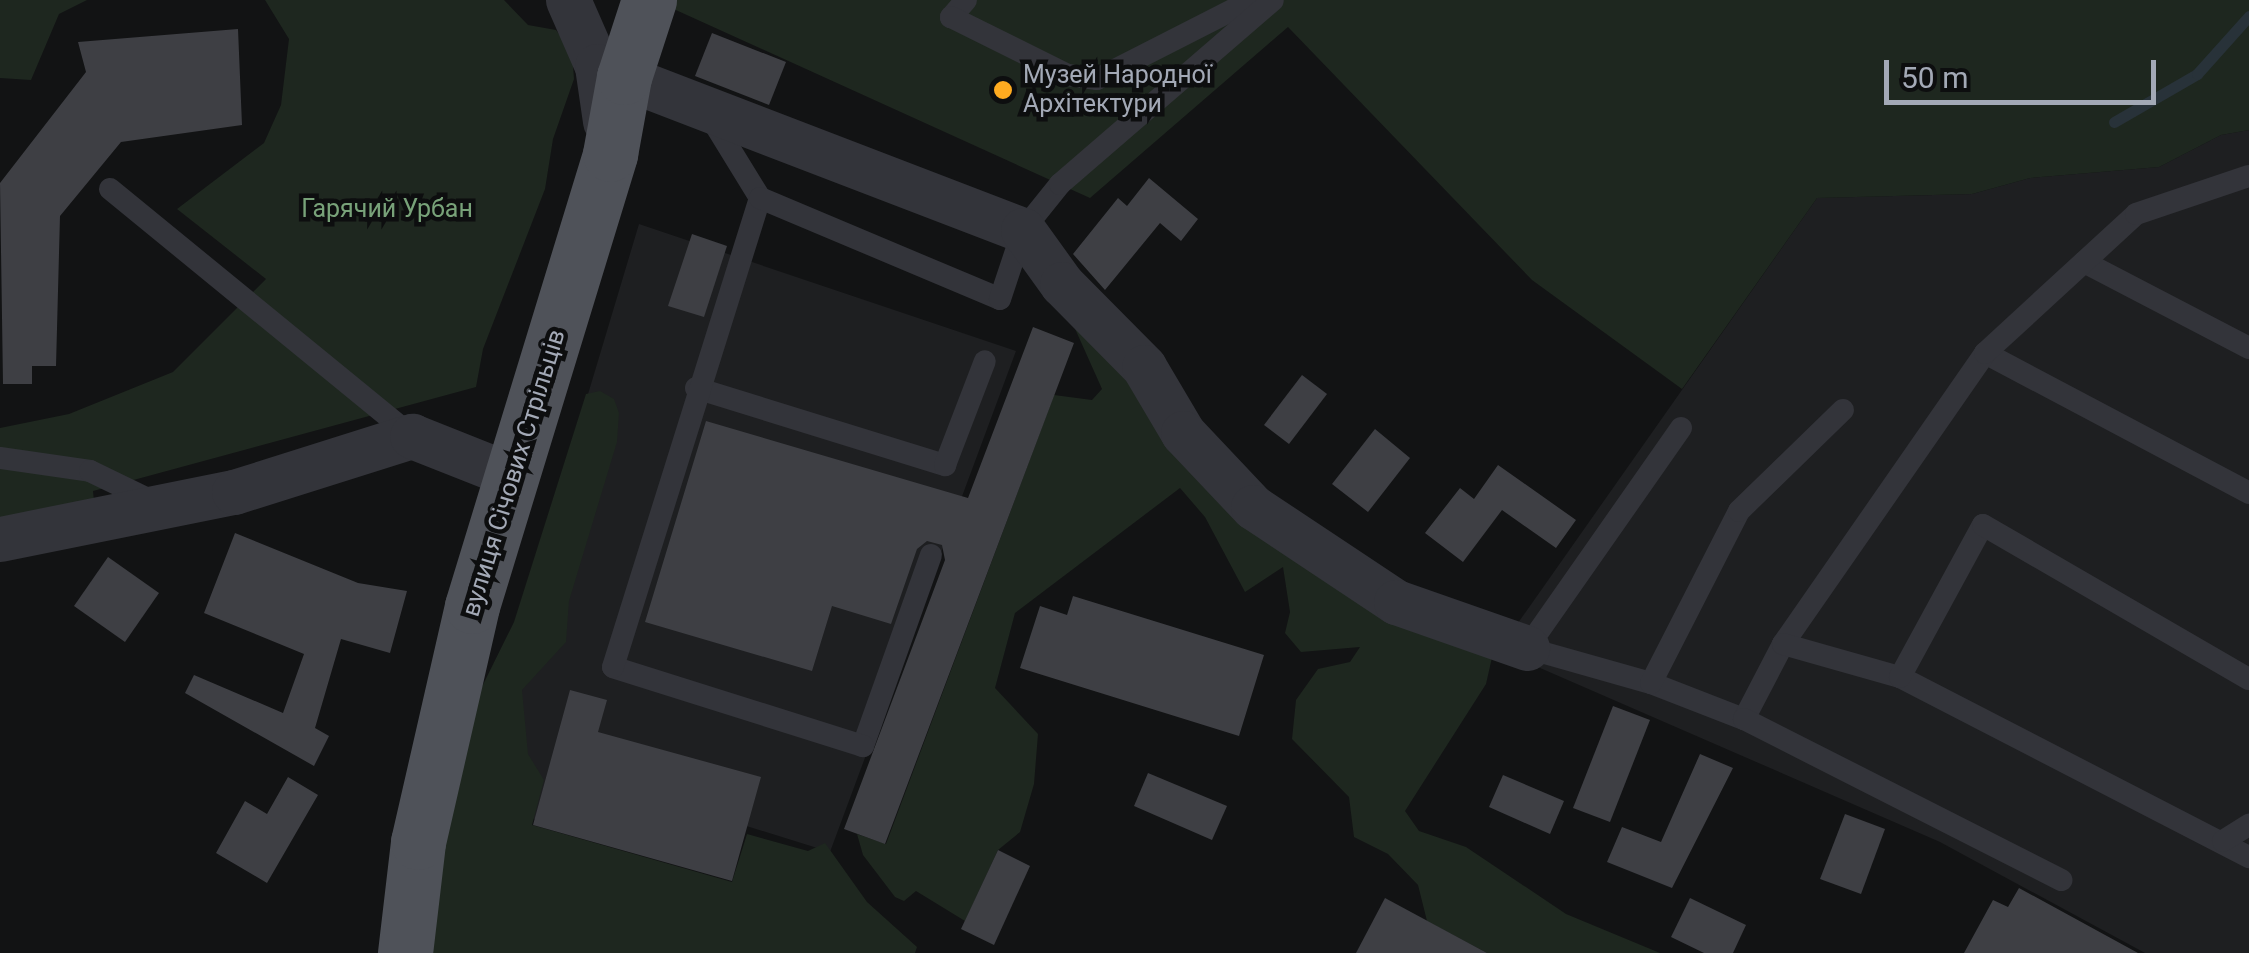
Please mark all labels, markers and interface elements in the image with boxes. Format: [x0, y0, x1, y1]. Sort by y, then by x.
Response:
scale bar [1889, 40, 2162, 102]
text: 50 m [1901, 60, 1968, 95]
place label: Музей Народної Архітектури [1023, 61, 1212, 120]
marker: Музей Народної Архітектури [992, 79, 1014, 101]
park label: Гарячий Урбан [301, 194, 473, 224]
street label: вулиця Січових Стрільців [456, 326, 572, 620]

